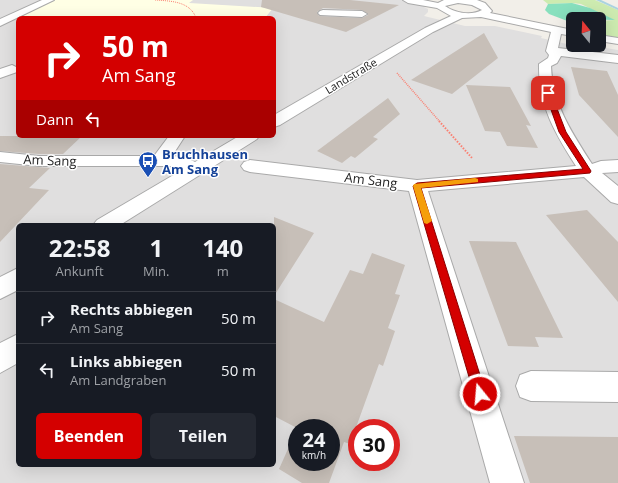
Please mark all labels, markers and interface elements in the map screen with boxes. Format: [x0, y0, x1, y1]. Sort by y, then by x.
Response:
north arrow [566, 12, 606, 52]
map controls [566, 12, 606, 52]
text: 50 m [102, 27, 169, 65]
icon: right [36, 32, 88, 84]
street label: Landstraße [322, 54, 380, 97]
text: Am Sang [102, 63, 175, 87]
pin [531, 76, 565, 110]
icon: arrive [537, 82, 559, 104]
icon: left [82, 108, 104, 130]
text: Dann [36, 109, 74, 129]
place label: Bruchhausen Am Sang [162, 145, 248, 178]
street label: Am Sang [23, 150, 77, 170]
bus stop icon: Bruchhausen Am Sang [137, 150, 159, 178]
street label: Am Sang [344, 168, 398, 192]
text: 22:58 [49, 231, 110, 264]
text: 1 [149, 231, 163, 264]
text: 140 [202, 231, 243, 264]
text: Ankunft [56, 262, 104, 280]
text: Min. [143, 262, 169, 280]
text: m [217, 262, 229, 280]
text: Rechts abbiegen [70, 299, 193, 319]
icon: right [36, 307, 58, 329]
text: 50 m [221, 308, 256, 328]
text: Am Sang [70, 319, 123, 337]
text: Links abbiegen [70, 351, 182, 371]
icon: left [36, 359, 58, 381]
text: 50 m [221, 360, 256, 380]
text: Am Landgraben [70, 371, 166, 389]
position arrow [459, 373, 501, 415]
button: Beenden [36, 413, 142, 459]
button: Teilen [150, 413, 256, 459]
speed limit sign: 30 [348, 419, 400, 471]
text: 24 [303, 426, 325, 453]
text: km/h [302, 448, 326, 462]

